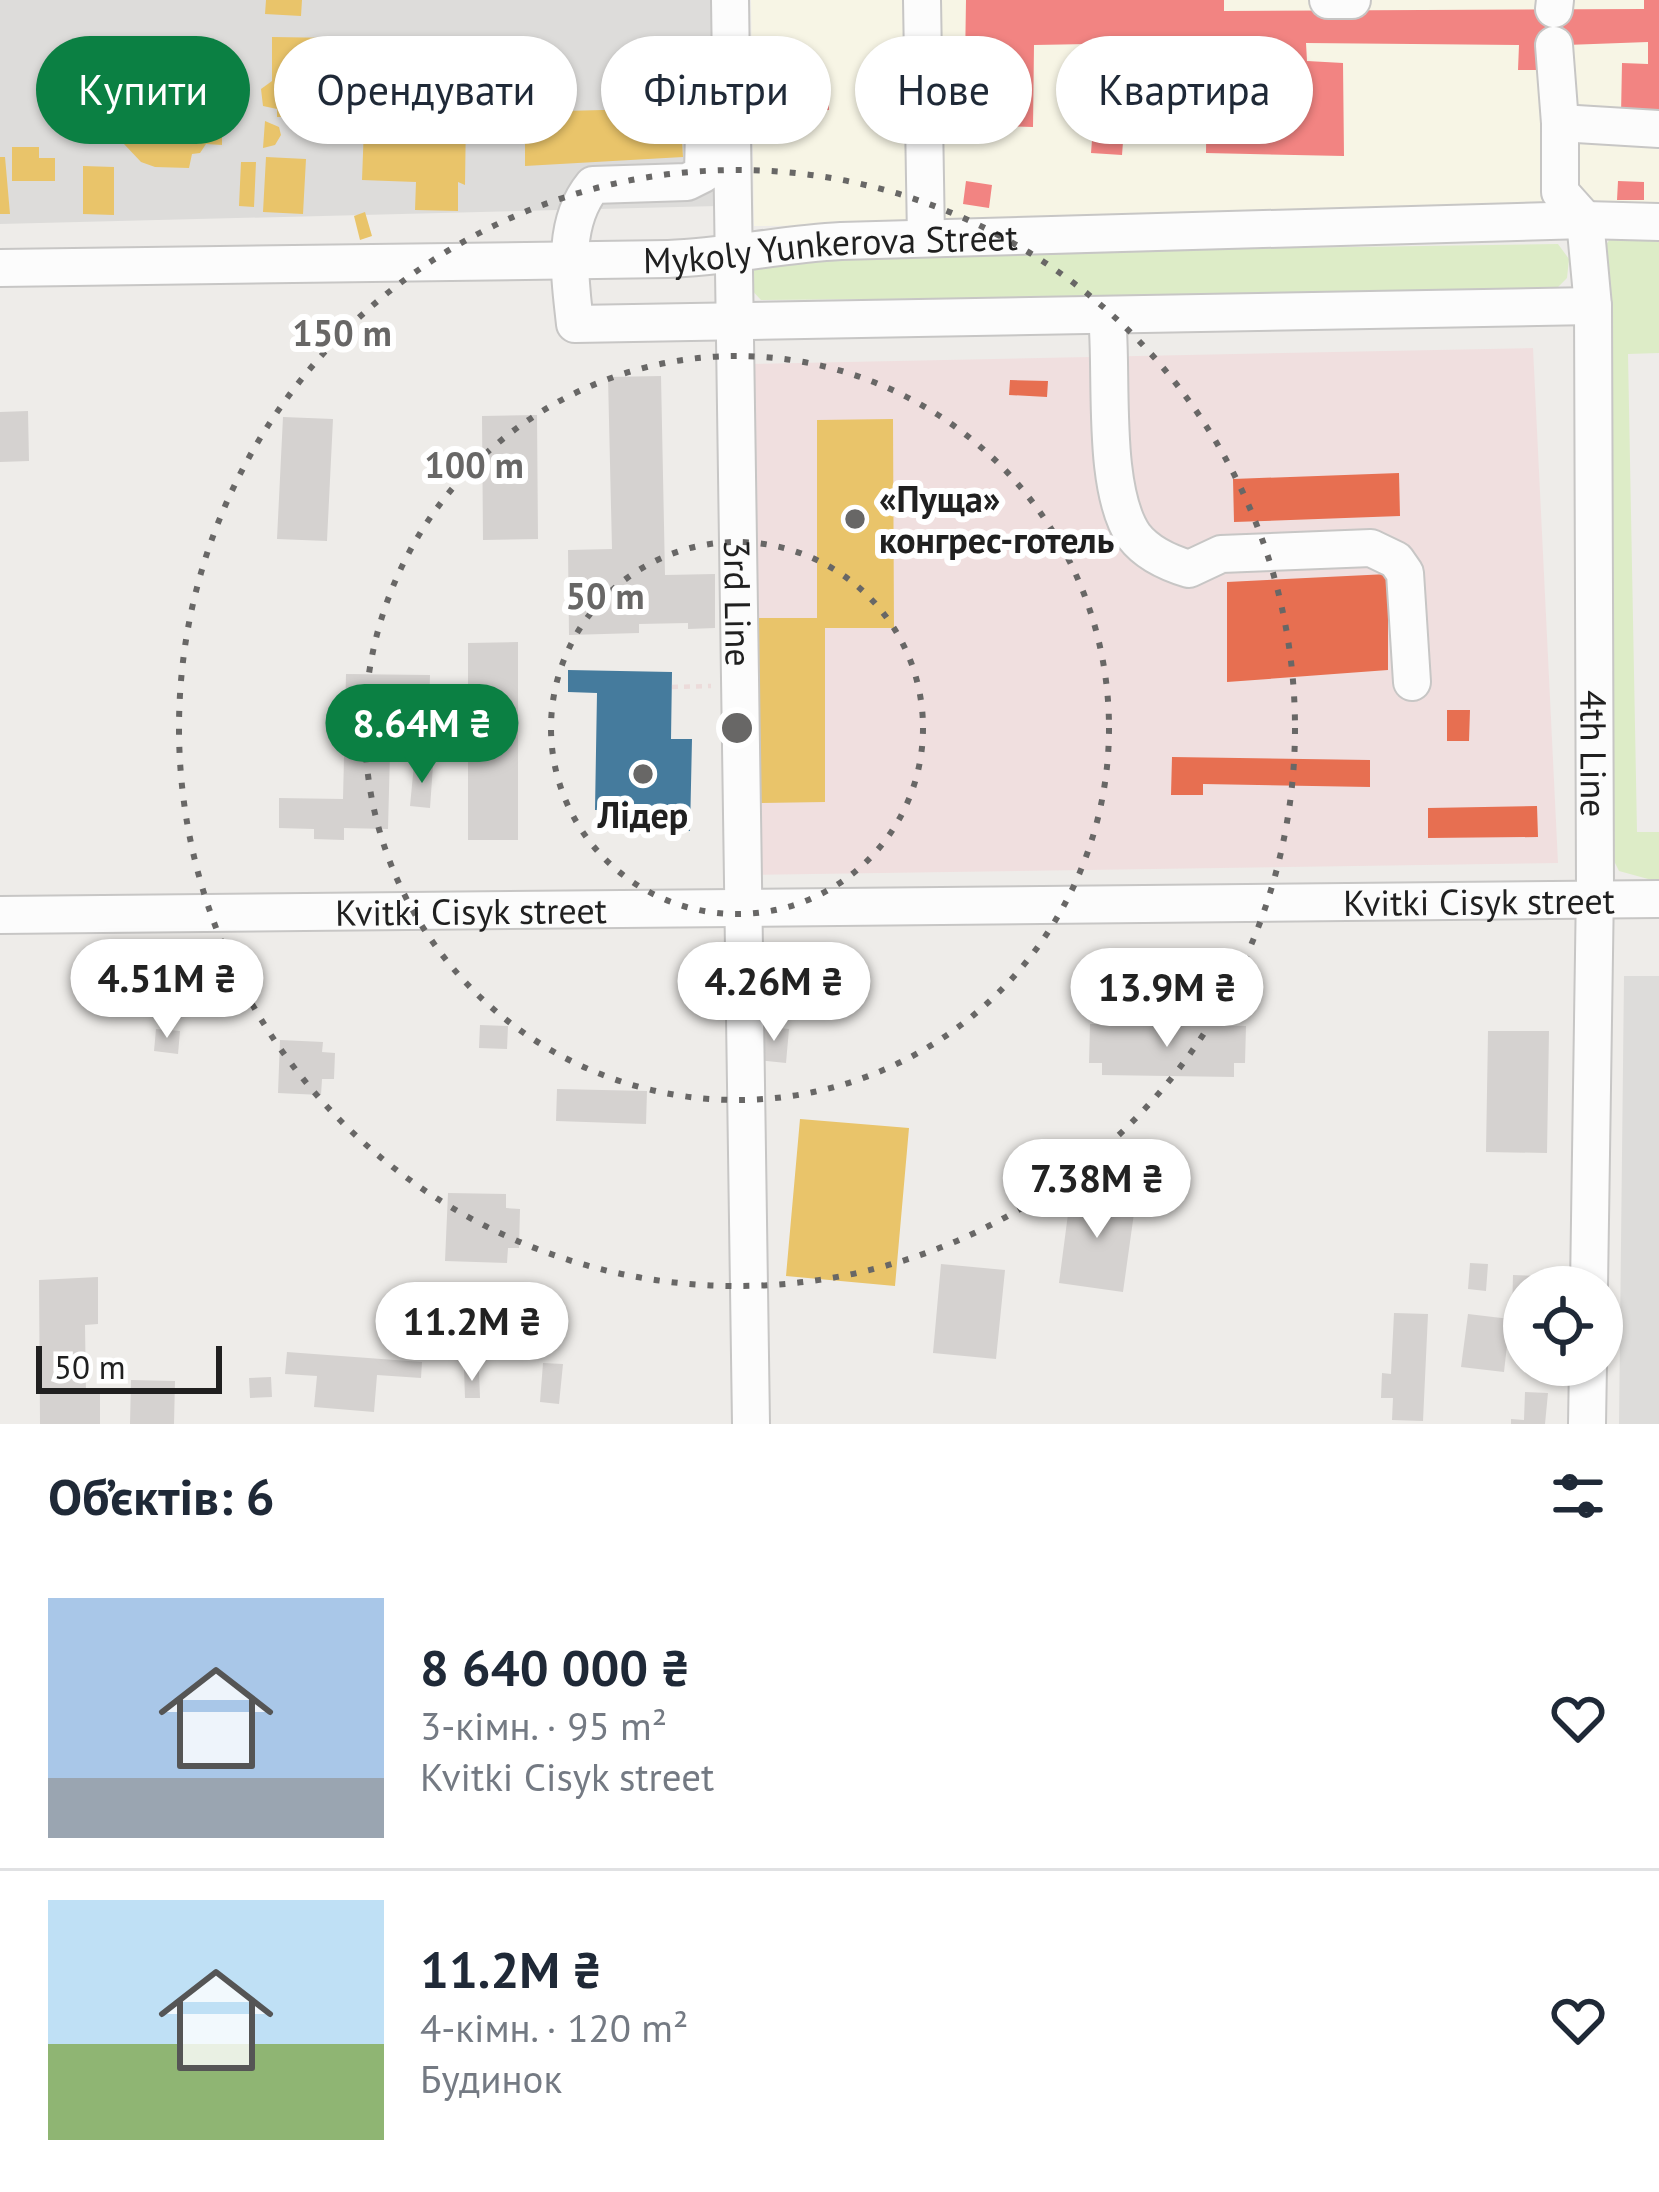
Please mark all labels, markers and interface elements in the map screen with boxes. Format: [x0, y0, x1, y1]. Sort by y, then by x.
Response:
chip: Купити [36, 36, 250, 144]
chip: Орендувати [274, 36, 577, 144]
chip: Фільтри [601, 36, 831, 144]
chip: Нове [855, 36, 1032, 144]
chip: Квартира [1056, 36, 1313, 144]
street label: Mykoly Yunkerova Street [643, 213, 1018, 283]
text: 150 m [292, 309, 392, 356]
text: 100 m [424, 441, 524, 488]
place label: «Пуща» конгрес-готель [879, 475, 1114, 563]
marker: «Пуща» конгрес-готель [842, 506, 868, 532]
street label: 3rd Line [714, 539, 763, 667]
text: 50 m [566, 572, 644, 619]
pin: 8.64M ₴ [311, 684, 533, 786]
street label: 4th Line [1571, 690, 1618, 817]
text: 8.64M ₴ [352, 697, 492, 748]
centre of rings [716, 707, 758, 749]
marker: Лідер [630, 761, 656, 787]
place label: Лідер [597, 791, 688, 838]
street label: Kvitki Cisyk street [1343, 876, 1615, 926]
street label: Kvitki Cisyk street [335, 886, 607, 935]
pin: 4.51M ₴ [56, 939, 278, 1041]
pin: 4.26M ₴ [663, 942, 885, 1044]
pin: 13.9M ₴ [1056, 948, 1278, 1050]
text: 4.51M ₴ [97, 952, 237, 1003]
text: 4.26M ₴ [704, 955, 844, 1006]
text: 13.9M ₴ [1097, 961, 1237, 1012]
pin: 7.38M ₴ [986, 1139, 1208, 1241]
text: 7.38M ₴ [1030, 1152, 1164, 1203]
map controls [1503, 1266, 1623, 1386]
button: locate [1503, 1266, 1623, 1386]
pin: 11.2M ₴ [361, 1282, 583, 1384]
text: 11.2M ₴ [402, 1295, 542, 1346]
scale bar [36, 1340, 222, 1393]
text: 50 m [54, 1345, 126, 1388]
text: Об’єктів: 6 [48, 1463, 275, 1529]
icon: filters [1545, 1463, 1611, 1529]
text: 8 640 000 ₴ [420, 1634, 690, 1700]
icon: home [144, 1646, 288, 1790]
icon: heart [1545, 1685, 1611, 1751]
text: 3-кімн. · 95 m² [420, 1700, 667, 1751]
text: Kvitki Cisyk street [420, 1751, 714, 1802]
text: 11.2M ₴ [420, 1936, 602, 2002]
icon: home [144, 1948, 288, 2092]
icon: heart [1545, 1987, 1611, 2053]
text: 4-кімн. · 120 m² [420, 2002, 688, 2053]
text: Будинок [420, 2053, 562, 2104]

